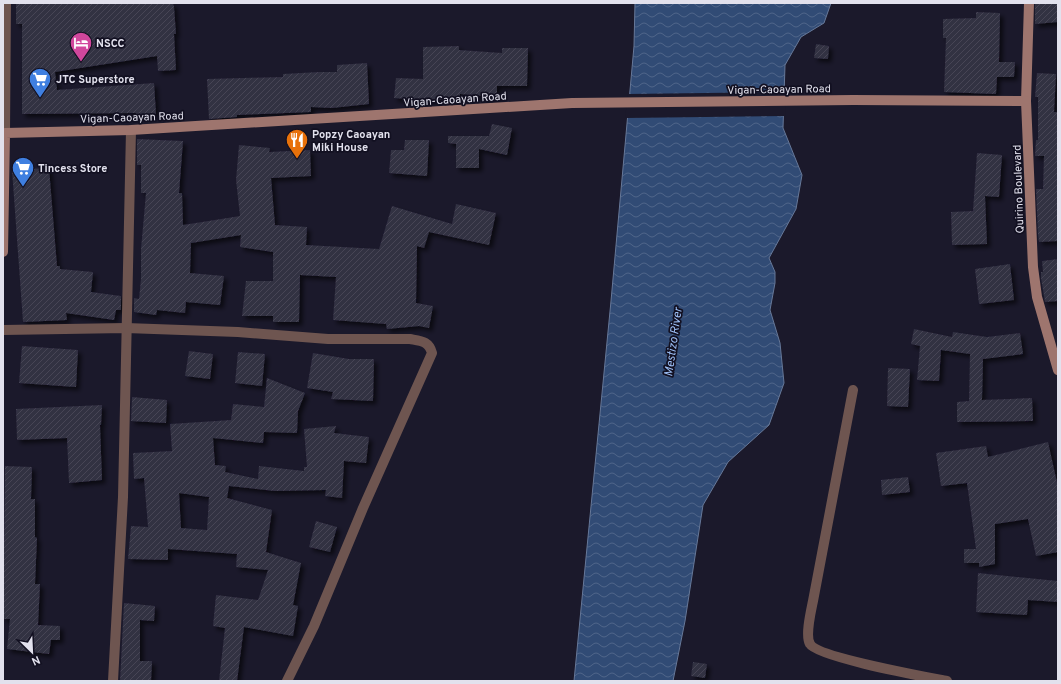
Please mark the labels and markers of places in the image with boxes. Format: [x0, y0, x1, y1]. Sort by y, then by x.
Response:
hotel icon: NSCC [68, 30, 94, 63]
place label: NSCC [96, 37, 125, 51]
supermarket icon: JTC Superstore [27, 66, 53, 99]
place label: JTC Superstore [56, 73, 135, 87]
restaurant icon: Popzy Caoayan Miki House [284, 127, 310, 160]
place label: Popzy Caoayan Miki House [312, 128, 390, 155]
supermarket icon: Tincess Store [10, 155, 36, 188]
place label: Tincess Store [38, 162, 107, 176]

